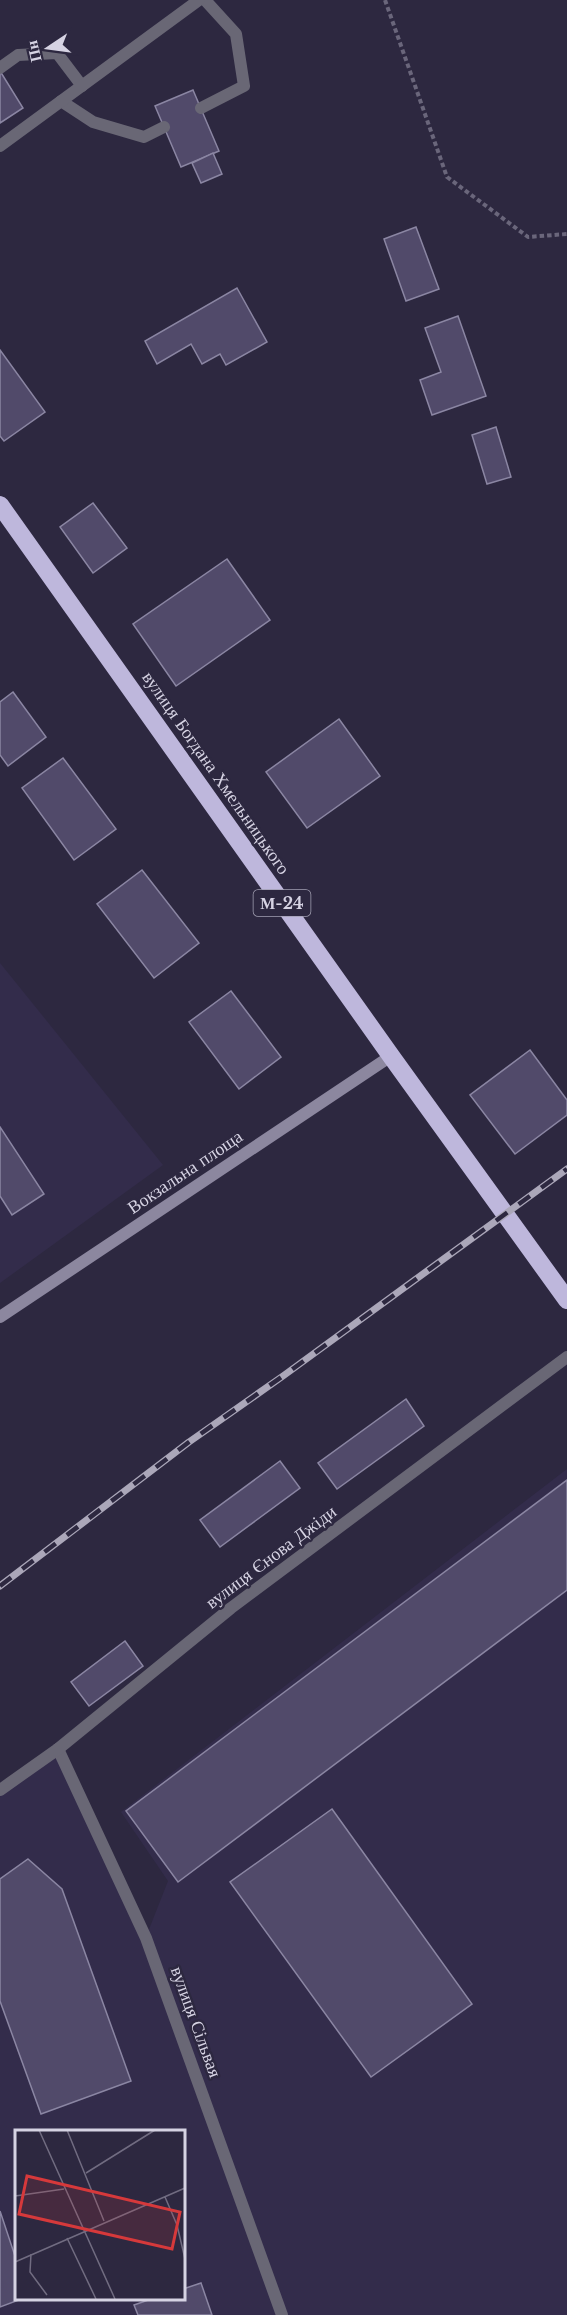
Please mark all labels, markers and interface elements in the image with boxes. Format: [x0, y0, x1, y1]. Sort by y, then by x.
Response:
north arrow [18, 18, 78, 78]
text: Пн [21, 39, 46, 64]
street label: вулиця Богдана Хмельницького [137, 667, 295, 879]
road number: М-24 [254, 890, 310, 916]
street label: Вокзальна площа [123, 1125, 247, 1219]
street label: вулиця Єнова Джіди [201, 1500, 341, 1613]
street label: вулиця Сільвая [166, 1963, 226, 2081]
inset map [15, 2130, 184, 2300]

